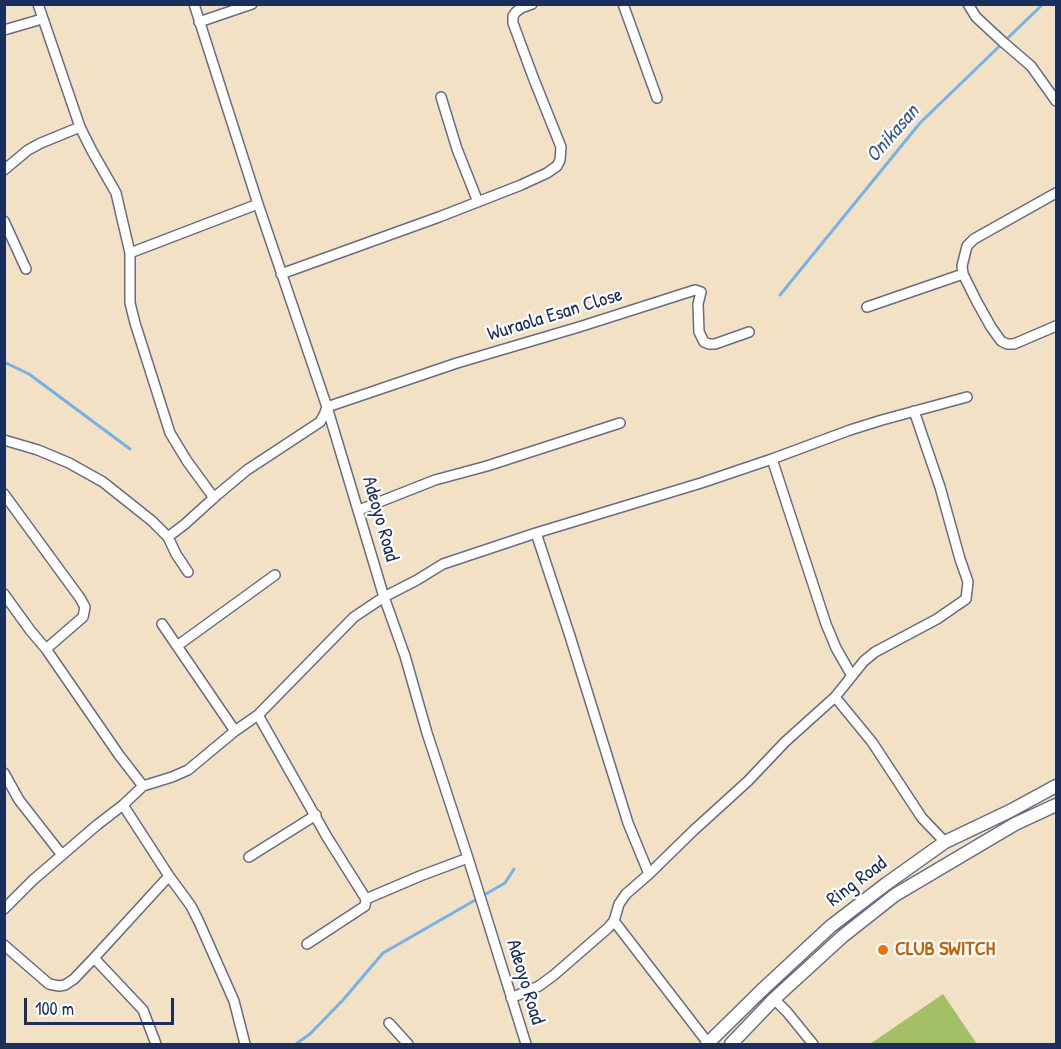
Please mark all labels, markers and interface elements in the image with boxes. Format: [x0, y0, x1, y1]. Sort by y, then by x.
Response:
water label: Onikasan [861, 100, 925, 168]
street label: Wuraola Esan Close [485, 283, 625, 347]
street label: Adeoyo Road [356, 474, 404, 564]
street label: Ring Road [822, 852, 892, 912]
street label: Adeoyo Road [501, 937, 549, 1027]
place label: CLUB SWITCH [895, 938, 995, 962]
marker: CLUB SWITCH [876, 943, 890, 957]
scale bar [27, 986, 177, 1024]
text: 100 m [35, 996, 74, 1021]

